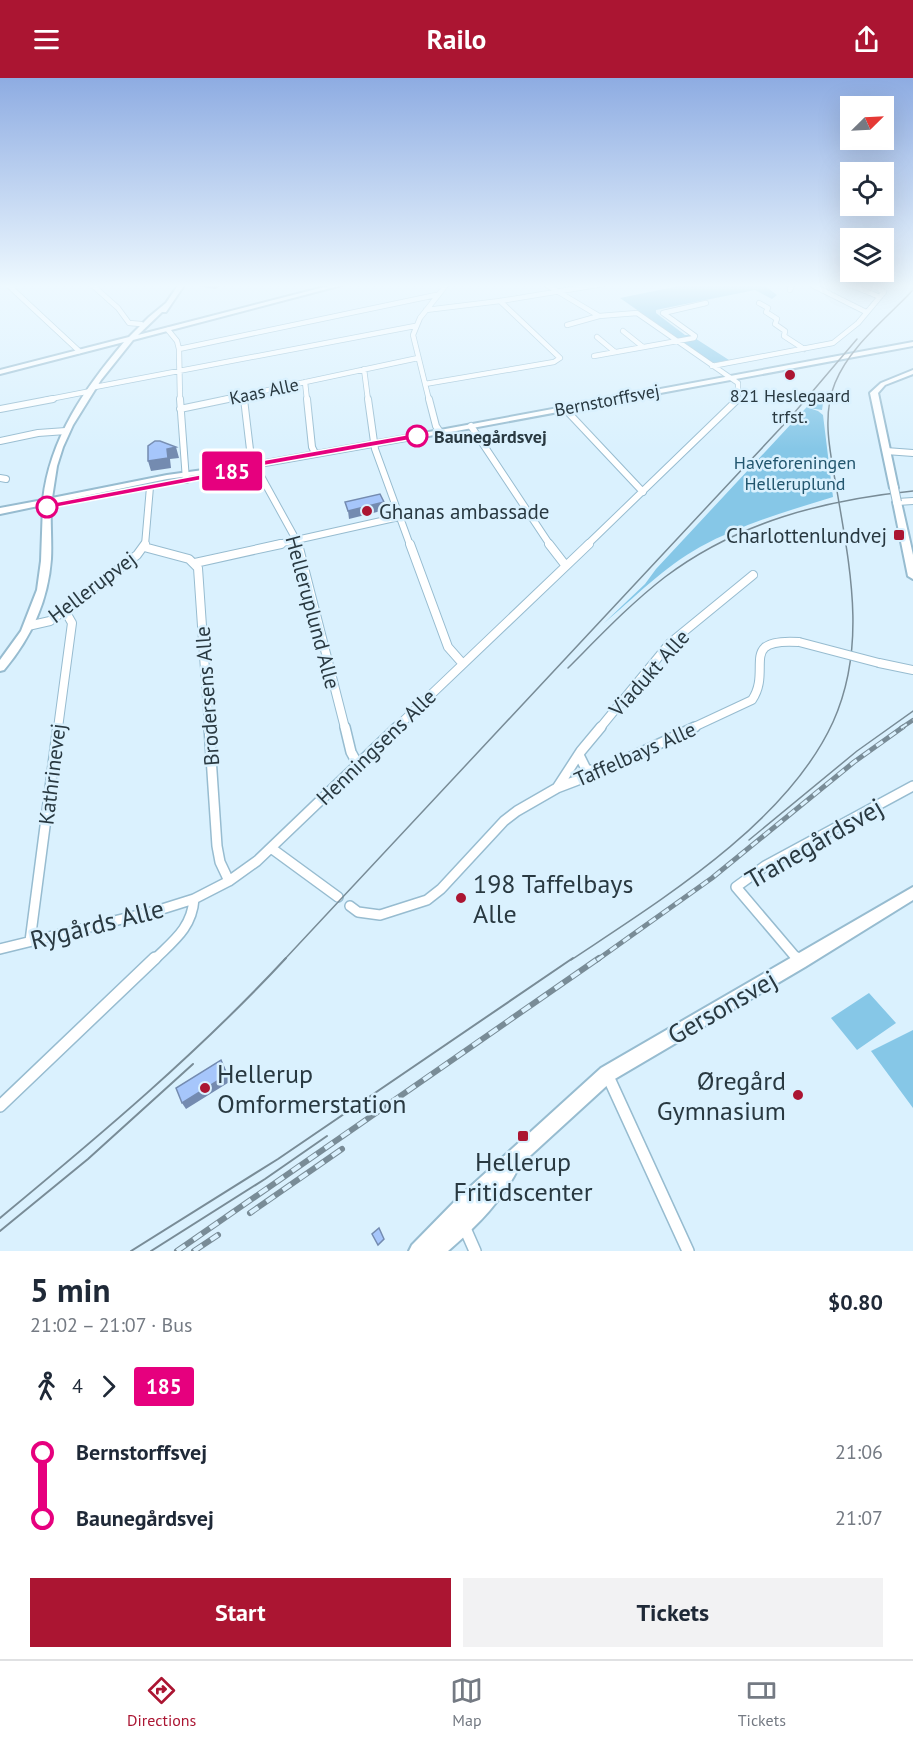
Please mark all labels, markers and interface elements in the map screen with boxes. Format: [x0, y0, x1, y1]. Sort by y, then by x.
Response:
text: Railo [427, 22, 486, 56]
icon: menu [30, 23, 63, 56]
icon: share [850, 23, 883, 56]
north arrow [840, 96, 894, 150]
map controls [840, 96, 894, 282]
button: locate [840, 162, 894, 216]
button: layers [840, 228, 894, 282]
marker: 821 Heslegaard trfst. [783, 368, 797, 382]
street label: Kaas Alle [227, 372, 301, 410]
street label: Bernstorffsvej [553, 379, 661, 421]
place label: 821 Heslegaard trfst. [730, 384, 850, 428]
marker: Baunegårdsvej [406, 425, 428, 447]
place label: Baunegårdsvej [434, 425, 547, 448]
park label: Haveforeningen Helleruplund [734, 451, 856, 495]
line badge: 185 [198, 452, 266, 490]
text: 185 [214, 458, 250, 485]
unlabelled marker [36, 496, 58, 518]
place label: Ghanas ambassade [379, 498, 549, 525]
marker: Ghanas ambassade [360, 504, 374, 518]
place label: Charlottenlundvej [726, 522, 887, 549]
marker: Charlottenlundvej [892, 528, 906, 542]
street label: Helleruplund Alle [280, 532, 346, 692]
street label: Hellerupvej [43, 545, 141, 629]
street label: Viadukt Alle [602, 624, 695, 723]
street label: Brodersens Alle [189, 625, 225, 767]
street label: Henningsens Alle [310, 683, 442, 811]
street label: Taffelbays Alle [570, 715, 700, 793]
street label: Kathrinevej [32, 722, 72, 826]
street label: Tranegårdsvej [739, 790, 889, 896]
place label: 198 Taffelbays Alle [473, 867, 633, 930]
street label: Rygårds Alle [27, 891, 167, 957]
marker: 198 Taffelbays Alle [454, 891, 468, 905]
street label: Gersonsvej [662, 963, 782, 1051]
place label: Hellerup Omformerstation [217, 1057, 406, 1120]
place label: Øregård Gymnasium [657, 1064, 786, 1127]
marker: Hellerup Omformerstation [198, 1081, 212, 1095]
marker: Øregård Gymnasium [791, 1088, 805, 1102]
marker: Hellerup Fritidscenter [516, 1129, 530, 1143]
place label: Hellerup Fritidscenter [453, 1145, 593, 1208]
text: 5 min [30, 1268, 111, 1311]
text: $0.80 [828, 1288, 883, 1316]
text: 21:02 – 21:07 · Bus [30, 1312, 192, 1338]
icon: walk [30, 1370, 63, 1403]
icon: forward [92, 1370, 125, 1403]
text: 4 [72, 1373, 83, 1399]
text: 185 [146, 1373, 182, 1400]
text: Bernstorffsvej [76, 1438, 207, 1466]
text: 21:06 [835, 1439, 883, 1465]
text: Baunegårdsvej [76, 1504, 214, 1532]
text: 21:07 [835, 1505, 883, 1531]
button: Start [30, 1578, 451, 1647]
button: Tickets [463, 1578, 883, 1647]
tab: Directions [127, 1674, 196, 1730]
tab: Map [450, 1674, 483, 1730]
tab: Tickets [738, 1674, 786, 1730]

